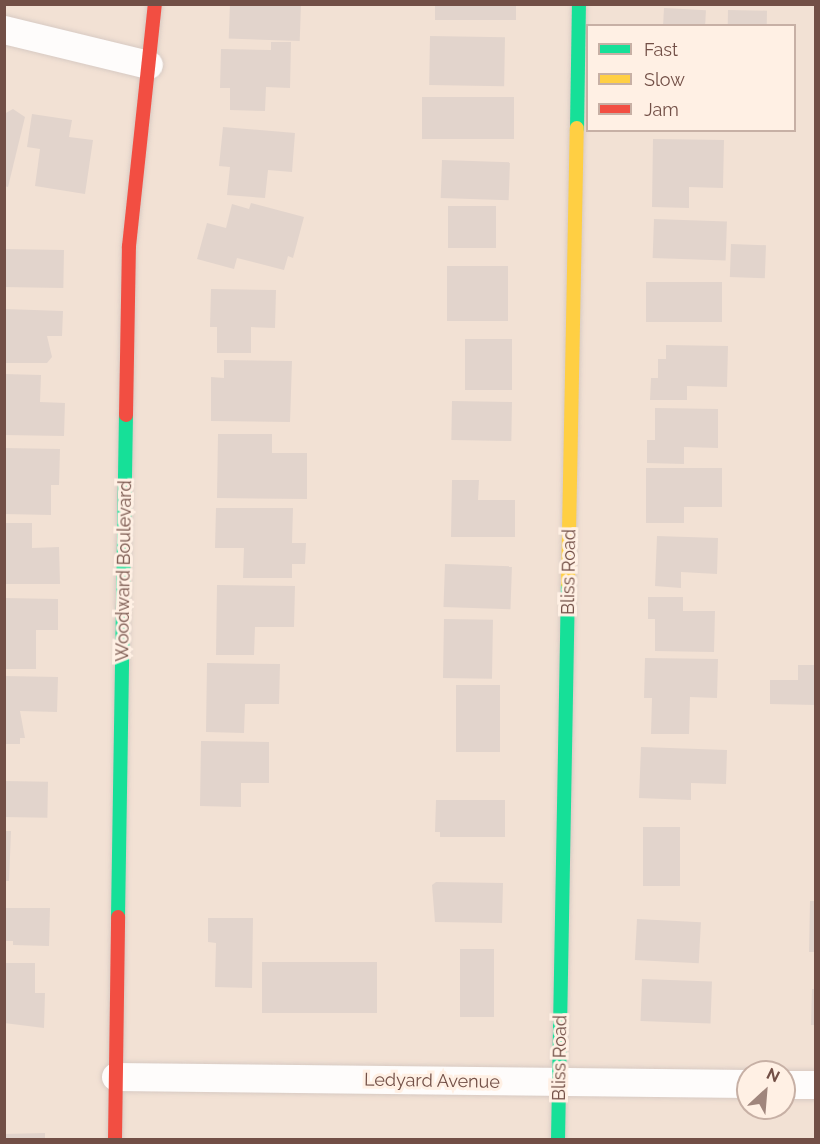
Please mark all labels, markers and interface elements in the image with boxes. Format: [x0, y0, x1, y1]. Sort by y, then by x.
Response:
legend [586, 24, 796, 132]
text: Fast [644, 39, 678, 60]
text: Slow [644, 69, 685, 90]
text: Jam [644, 99, 679, 120]
street label: Woodward Boulevard [112, 480, 136, 662]
street label: Bliss Road [557, 529, 581, 615]
street label: Bliss Road [548, 1015, 572, 1101]
north arrow [736, 1060, 796, 1120]
text: N [764, 1064, 783, 1086]
street label: Ledyard Avenue [364, 1069, 500, 1093]

